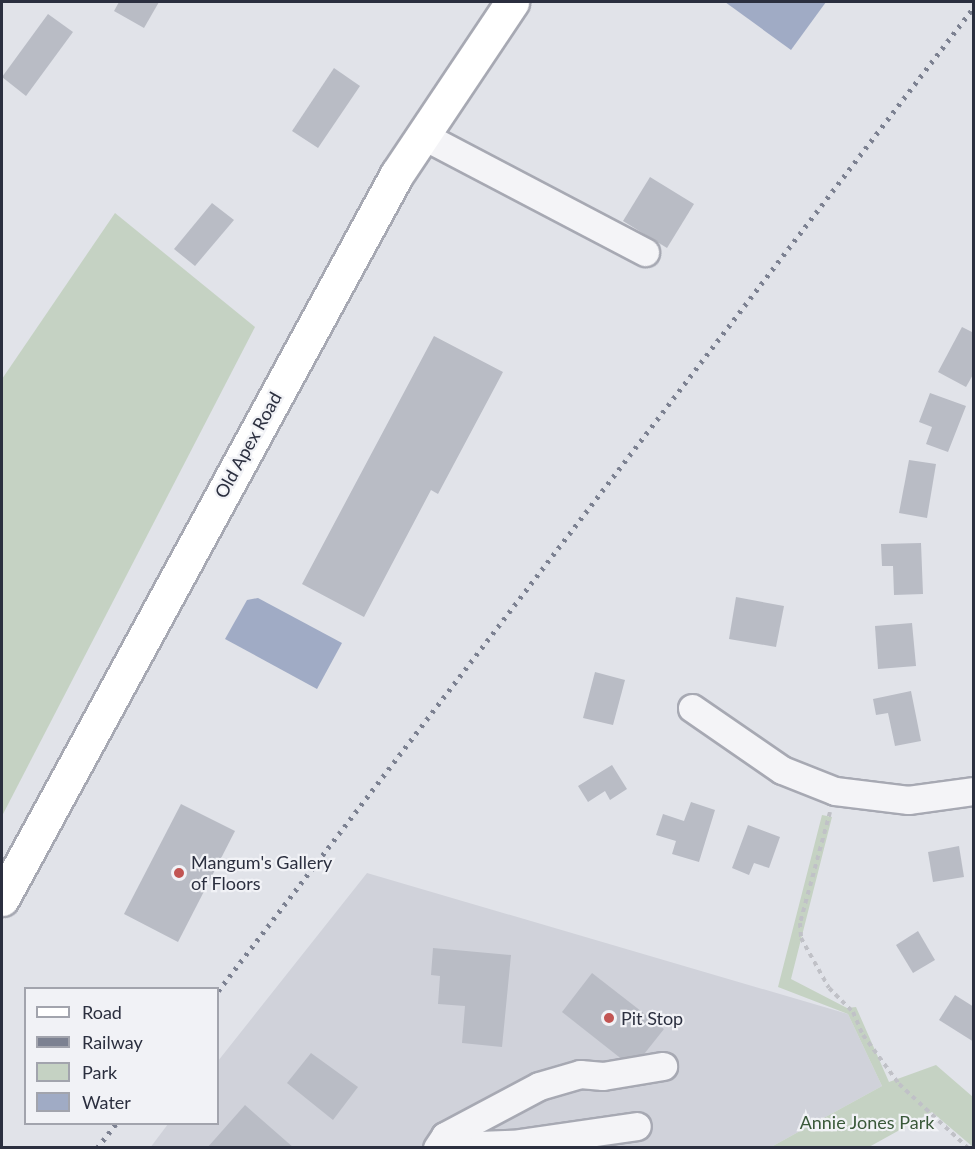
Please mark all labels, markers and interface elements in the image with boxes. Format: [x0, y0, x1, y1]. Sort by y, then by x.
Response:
street label: Old Apex Road [210, 388, 286, 502]
place label: Mangum's Gallery of Floors [191, 852, 332, 894]
marker: Mangum's Gallery of Floors [172, 866, 186, 880]
legend [24, 987, 219, 1125]
text: Road [82, 1001, 122, 1023]
place label: Pit Stop [621, 1007, 683, 1029]
marker: Pit Stop [602, 1011, 616, 1025]
text: Railway [82, 1031, 143, 1053]
text: Park [82, 1061, 117, 1083]
text: Water [82, 1091, 131, 1113]
park label: Annie Jones Park [799, 1111, 935, 1133]

